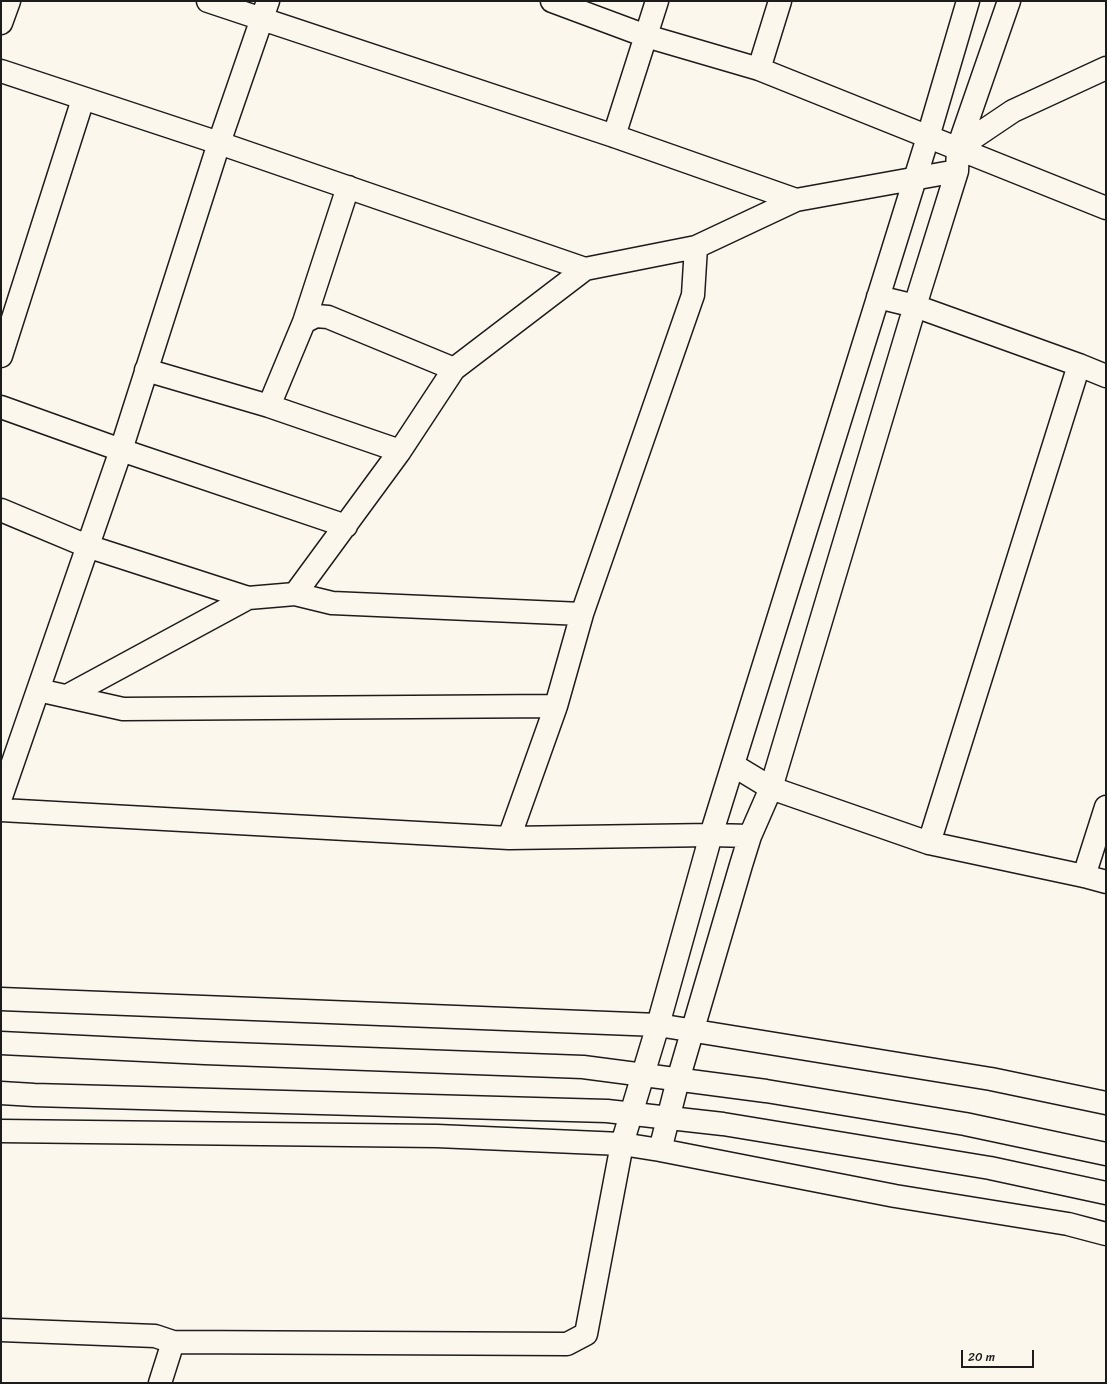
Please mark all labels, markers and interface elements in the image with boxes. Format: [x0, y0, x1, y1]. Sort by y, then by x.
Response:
scale bar [963, 1342, 1036, 1368]
text: 20 m [968, 1346, 995, 1368]

